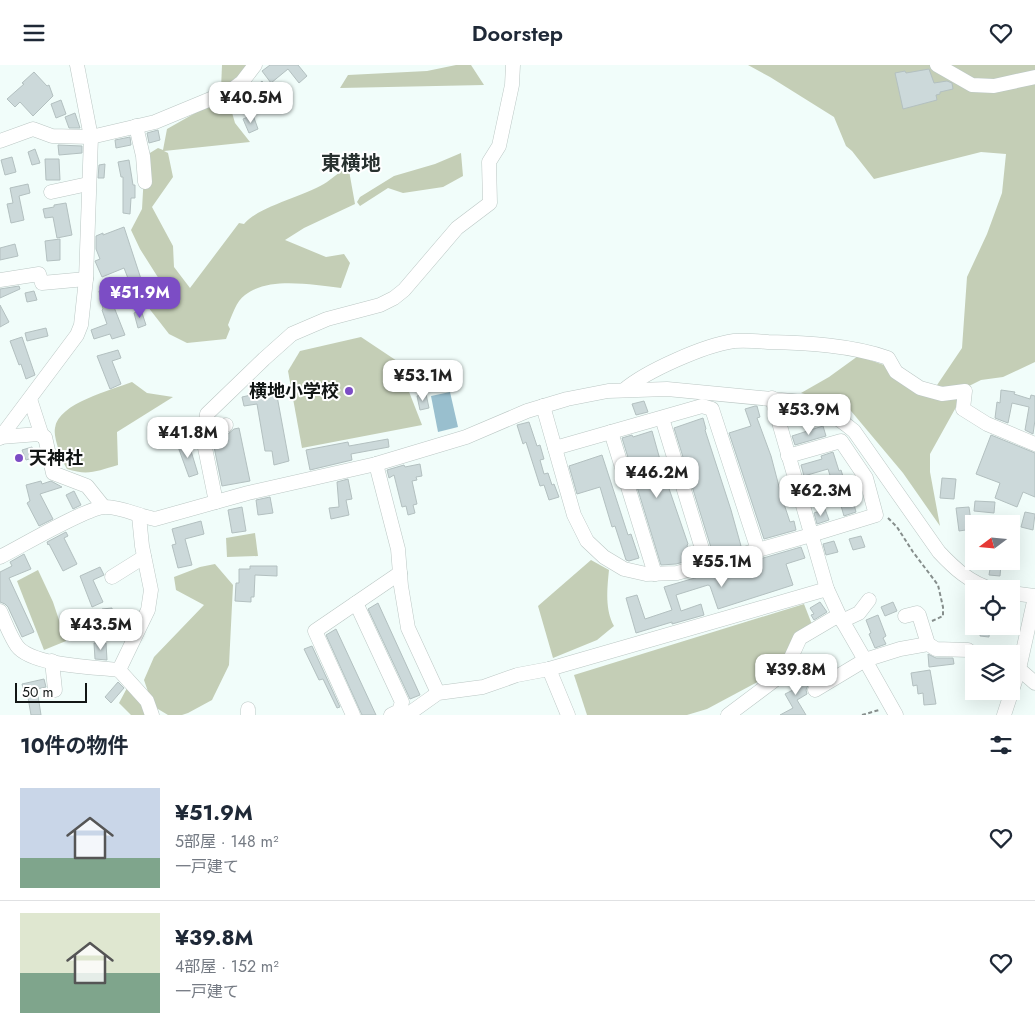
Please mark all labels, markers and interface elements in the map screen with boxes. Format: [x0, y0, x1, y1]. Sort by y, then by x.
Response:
text: Doorstep [472, 17, 563, 49]
icon: menu [20, 19, 48, 47]
icon: heart [987, 19, 1015, 47]
pin: ¥40.5M [210, 82, 292, 124]
text: ¥40.5M [220, 86, 282, 109]
district label: 東横地 [321, 149, 381, 178]
pin: ¥51.9M [99, 277, 181, 319]
text: ¥51.9M [110, 281, 170, 304]
pin: ¥53.1M [382, 359, 464, 402]
text: ¥53.1M [394, 364, 452, 387]
place label: 横地小学校 [249, 378, 339, 404]
marker: 横地小学校 [343, 385, 355, 397]
pin: ¥53.9M [768, 393, 850, 436]
text: ¥53.9M [779, 398, 839, 421]
pin: ¥41.8M [147, 417, 229, 459]
text: ¥41.8M [158, 421, 218, 444]
place label: 天神社 [29, 445, 83, 471]
marker: 天神社 [13, 452, 25, 464]
pin: ¥46.2M [616, 457, 698, 499]
text: ¥46.2M [626, 461, 688, 484]
pin: ¥62.3M [780, 475, 862, 517]
text: ¥62.3M [790, 479, 852, 502]
north arrow [965, 515, 1020, 570]
map controls [965, 515, 1020, 700]
pin: ¥55.1M [681, 545, 763, 588]
text: ¥55.1M [693, 550, 751, 573]
button: locate [965, 580, 1020, 635]
pin: ¥43.5M [60, 609, 142, 651]
text: ¥43.5M [70, 613, 132, 636]
button: layers [965, 645, 1020, 700]
pin: ¥39.8M [755, 653, 837, 696]
text: ¥39.8M [766, 658, 826, 681]
scale bar [15, 680, 88, 703]
text: 50 m [22, 682, 53, 702]
text: 10件の物件 [20, 731, 129, 761]
icon: filters [987, 731, 1015, 759]
text: ¥51.9M [175, 798, 253, 828]
icon: home [60, 808, 120, 868]
icon: heart [987, 824, 1015, 852]
text: 5部屋 · 148 m² [175, 830, 279, 853]
text: 一戸建て [175, 855, 239, 878]
text: ¥39.8M [175, 923, 253, 953]
icon: home [60, 933, 120, 993]
icon: heart [987, 949, 1015, 977]
text: 4部屋 · 152 m² [175, 955, 279, 978]
text: 一戸建て [175, 980, 239, 1003]

